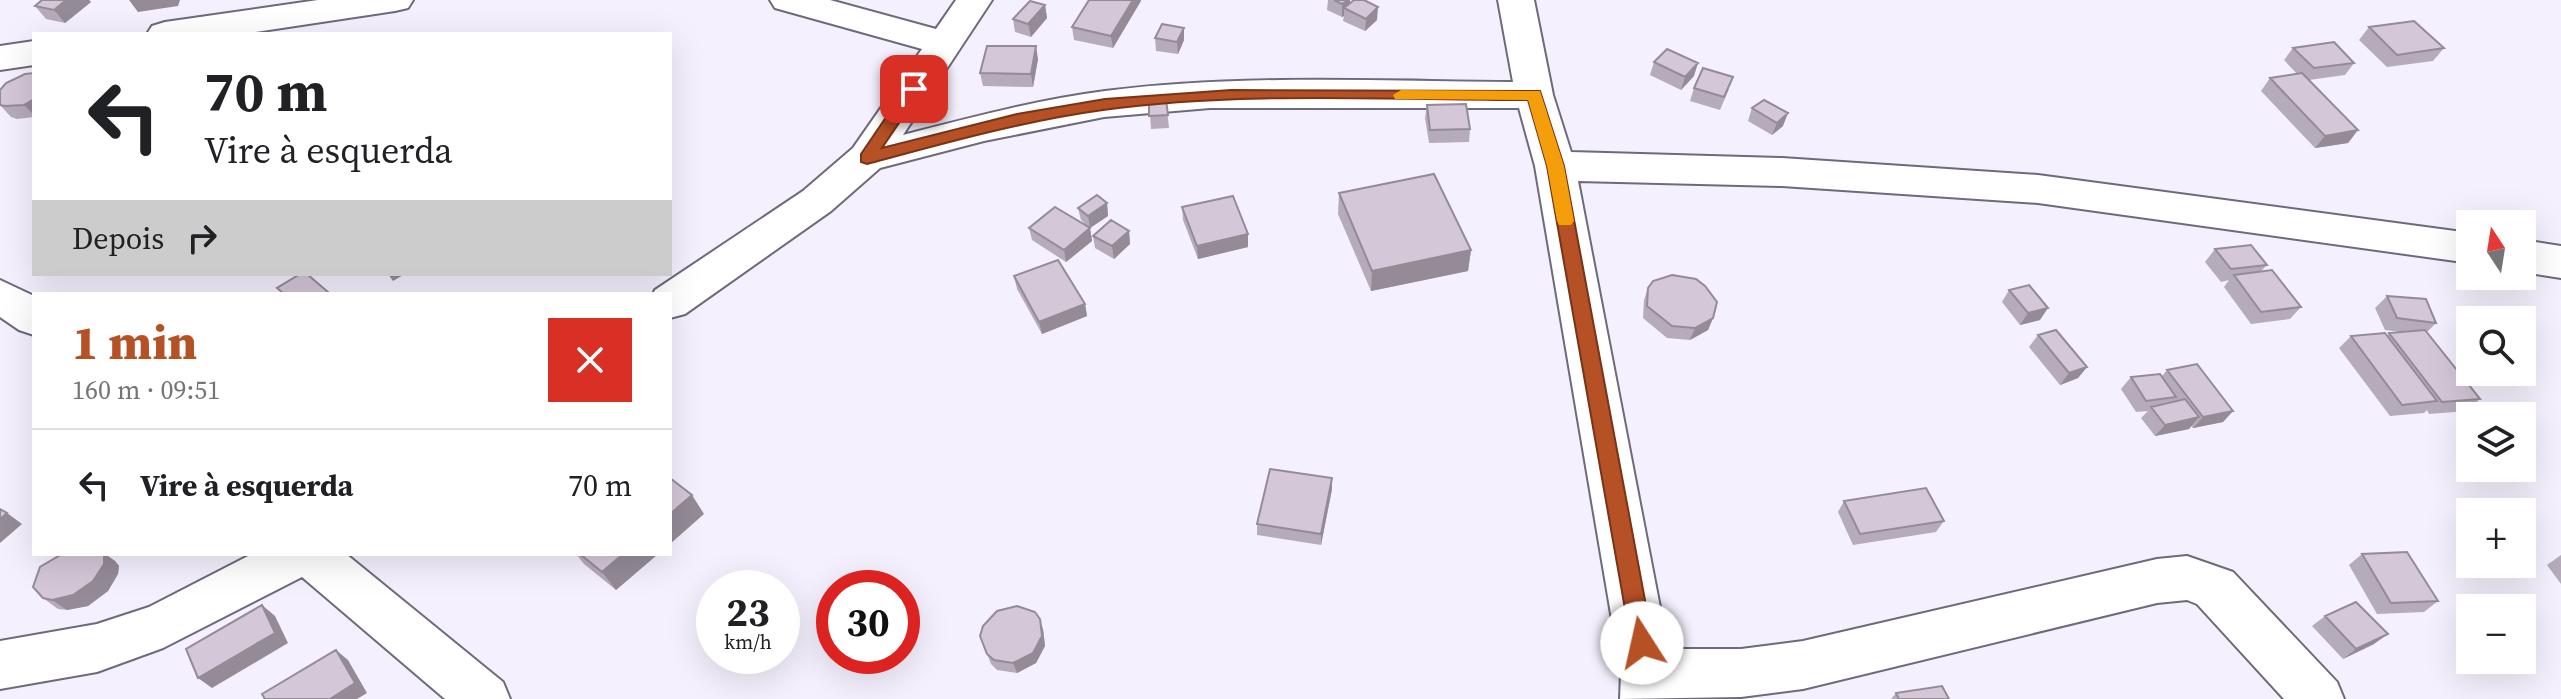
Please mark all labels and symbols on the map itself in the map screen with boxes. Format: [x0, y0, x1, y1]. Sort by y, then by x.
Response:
pin [880, 55, 948, 123]
north arrow [2456, 210, 2536, 290]
speed limit sign: 30 [816, 570, 920, 674]
position arrow [1600, 601, 1684, 685]

